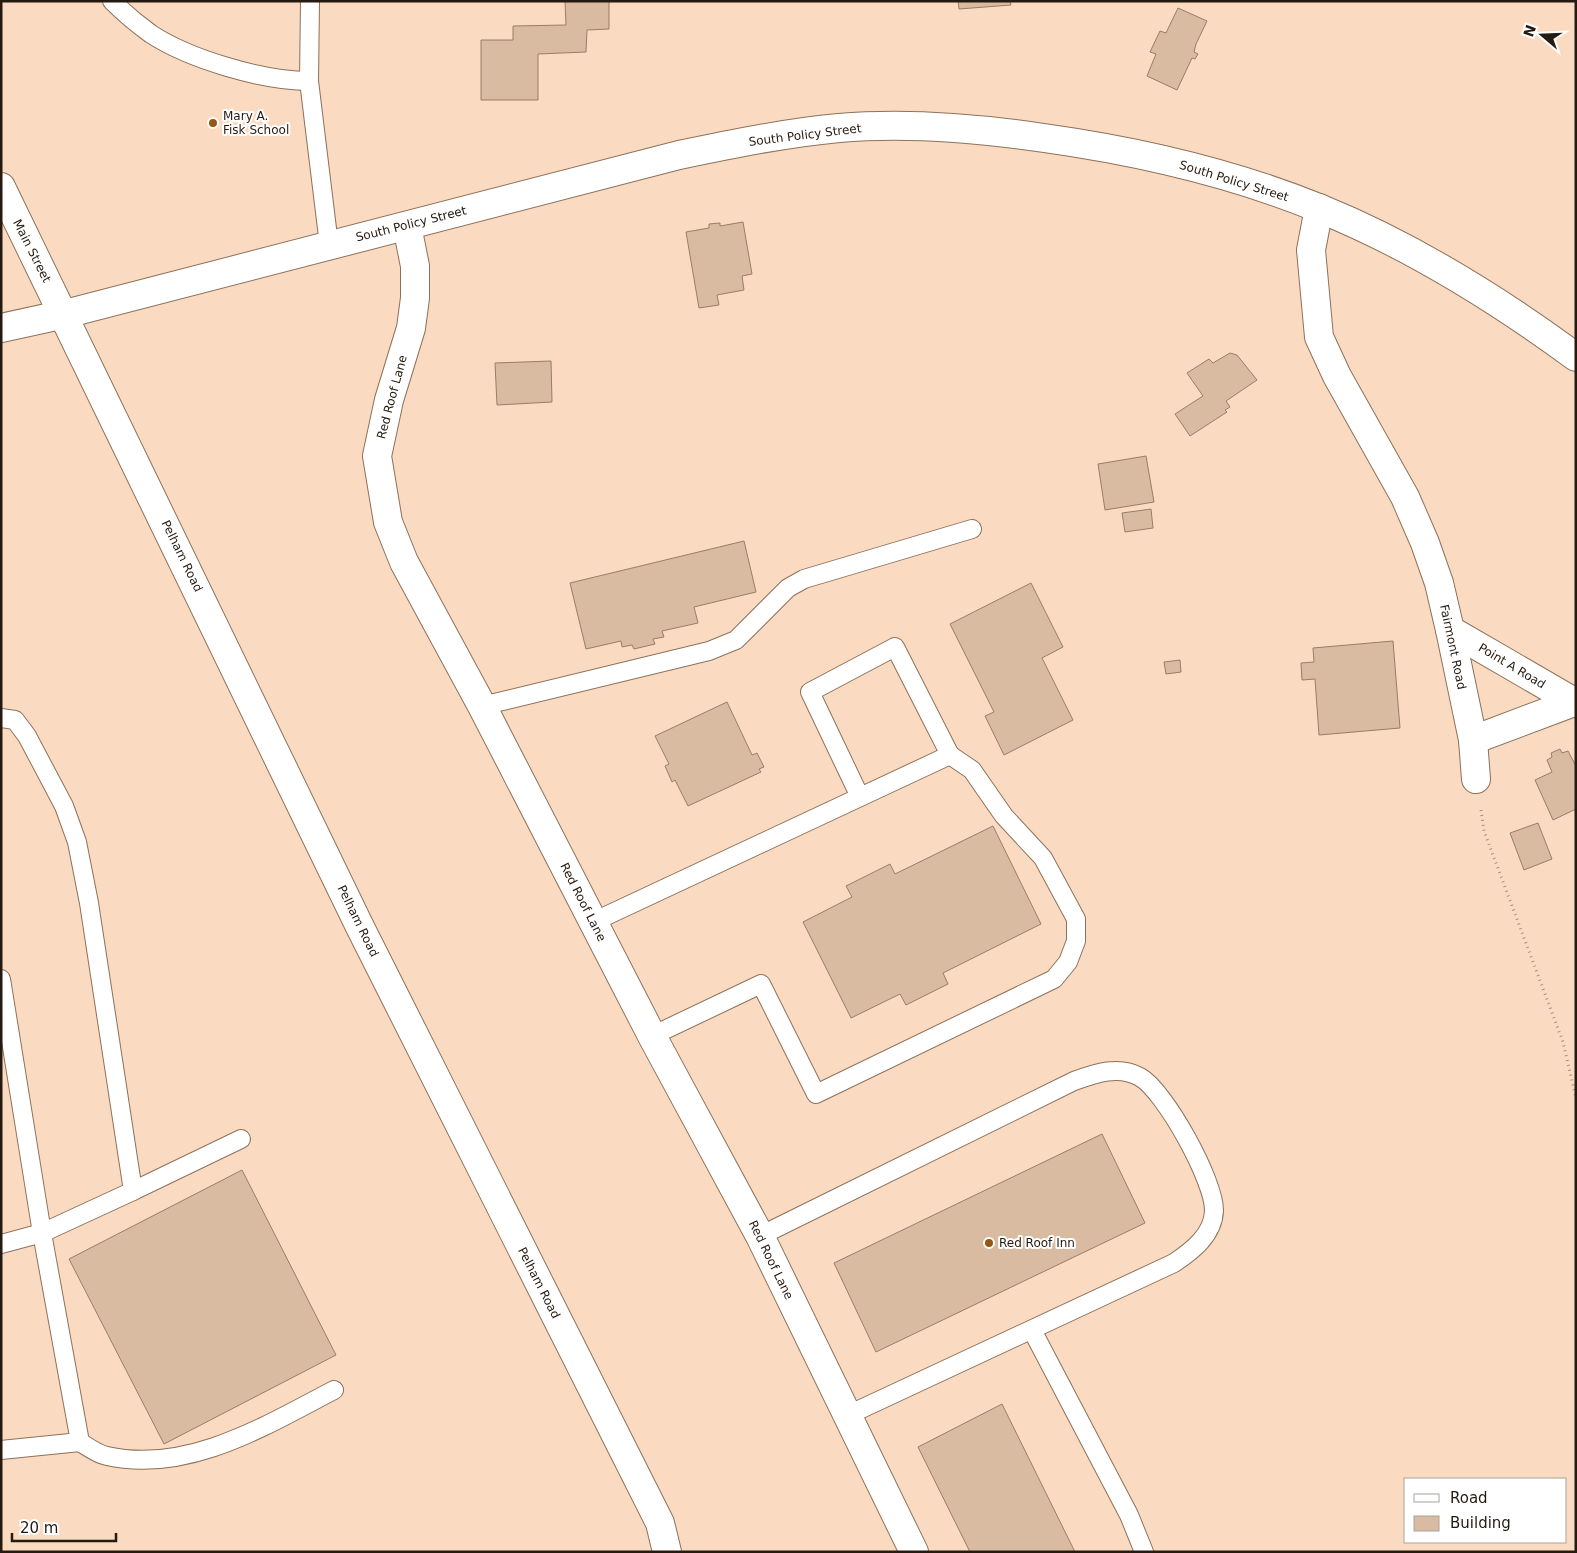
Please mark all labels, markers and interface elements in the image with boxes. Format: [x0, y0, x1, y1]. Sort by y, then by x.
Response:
north arrow [1517, 10, 1567, 60]
text: N [1520, 23, 1539, 39]
place label: Mary A. Fisk School [223, 109, 289, 137]
marker: Mary A. Fisk School [207, 117, 219, 129]
street label: South Policy Street [748, 121, 862, 149]
street label: South Policy Street [1178, 158, 1291, 204]
street label: South Policy Street [354, 203, 468, 245]
street label: Main Street [10, 217, 54, 285]
street label: Red Roof Lane [374, 354, 410, 440]
street label: Pelham Road [159, 518, 205, 594]
street label: Fairmont Road [1437, 603, 1469, 691]
street label: Point A Road [1476, 640, 1548, 692]
street label: Red Roof Lane [557, 860, 609, 944]
street label: Pelham Road [335, 883, 381, 959]
street label: Red Roof Lane [746, 1218, 796, 1302]
place label: Red Roof Inn [999, 1236, 1075, 1250]
marker: Red Roof Inn [983, 1237, 995, 1249]
street label: Pelham Road [515, 1245, 563, 1321]
legend [1404, 1478, 1567, 1543]
text: Road [1450, 1489, 1488, 1507]
scale bar [12, 1510, 116, 1542]
text: Building [1450, 1514, 1511, 1532]
text: 20 m [20, 1519, 58, 1537]

